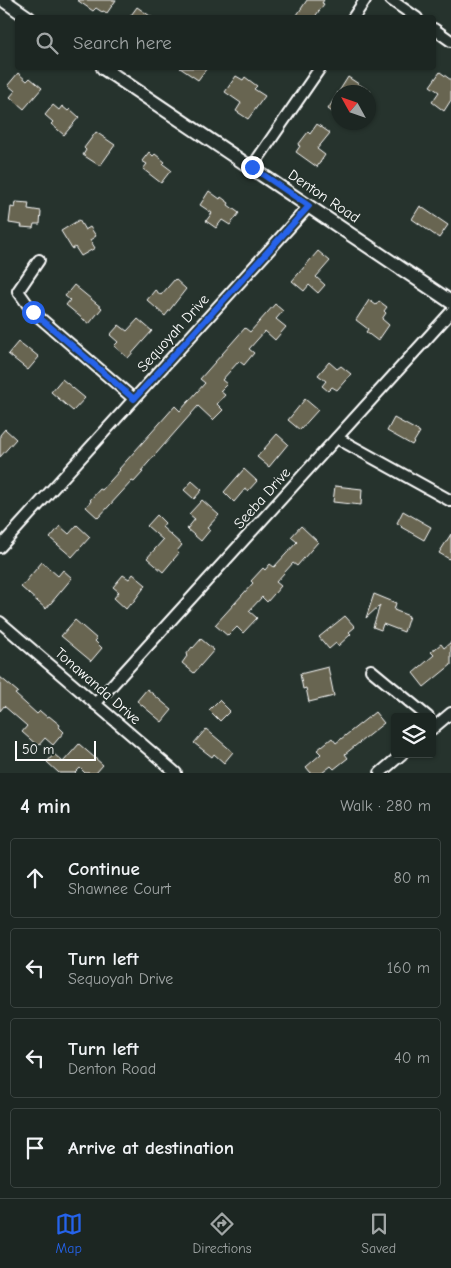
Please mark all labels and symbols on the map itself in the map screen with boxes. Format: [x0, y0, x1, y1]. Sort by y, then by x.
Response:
north arrow [331, 85, 376, 130]
route end [241, 156, 264, 179]
street label: Denton Road [285, 165, 363, 227]
street label: Sequoyah Drive [133, 290, 213, 376]
route start [22, 301, 45, 324]
street label: Seeba Drive [230, 463, 295, 532]
street label: Tonawanda Drive [51, 644, 145, 729]
scale bar [15, 738, 96, 761]

